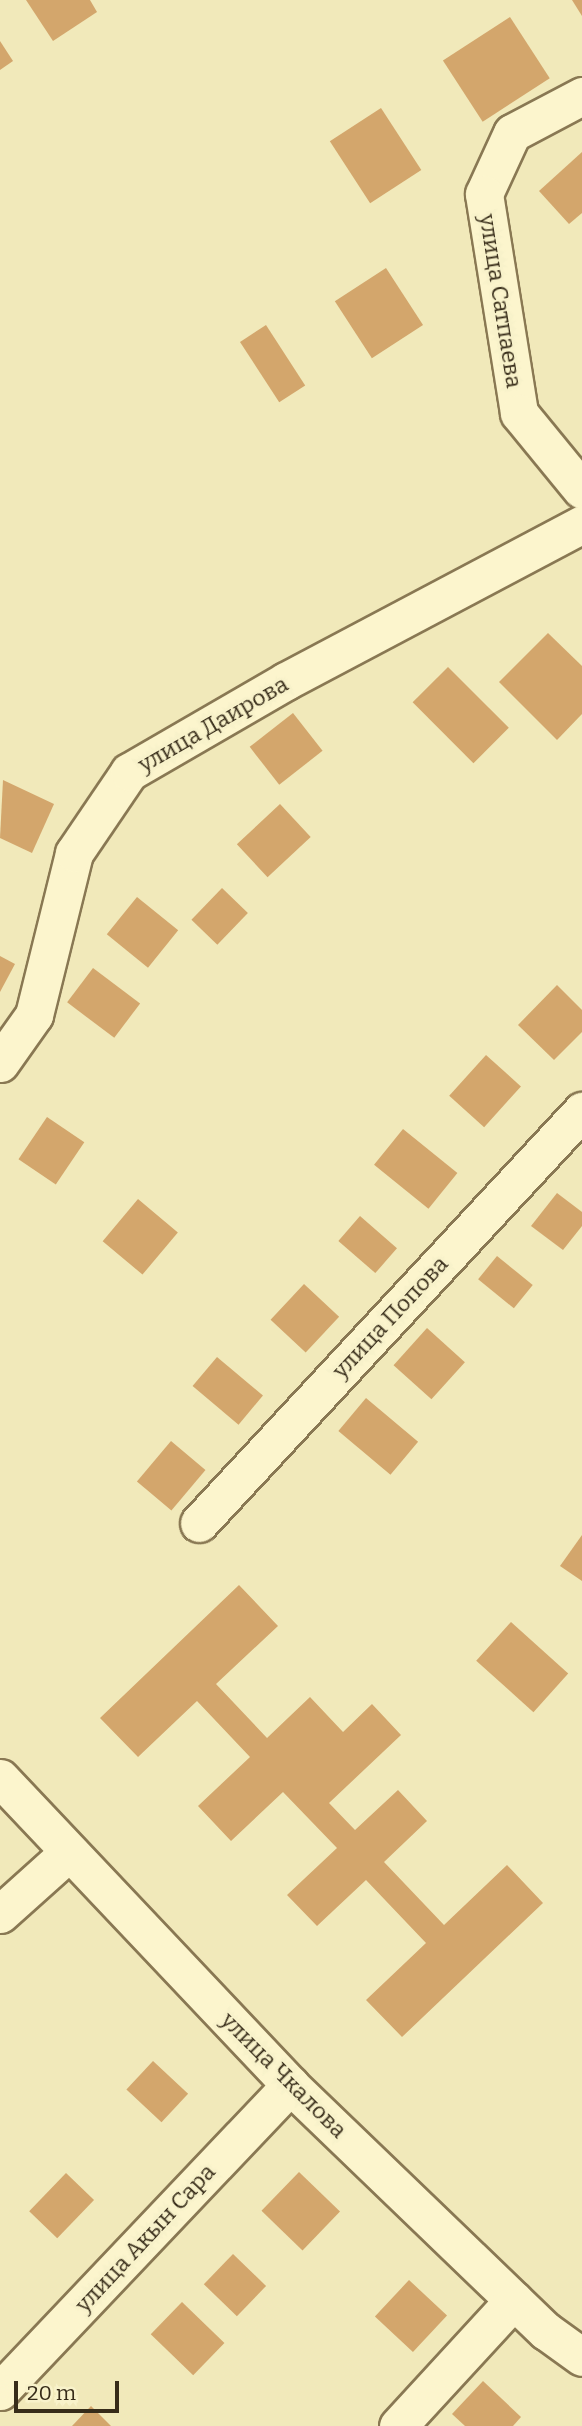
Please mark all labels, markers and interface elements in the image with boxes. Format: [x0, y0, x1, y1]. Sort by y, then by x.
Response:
street label: улица Сатпаева [474, 212, 528, 390]
street label: улица Даирова [133, 670, 293, 778]
street label: улица Попова [326, 1250, 454, 1384]
street label: улица Чкалова [215, 2006, 353, 2144]
street label: улица Акын Сара [69, 2158, 221, 2318]
scale bar [18, 2366, 122, 2410]
text: 20 m [27, 2380, 76, 2406]

